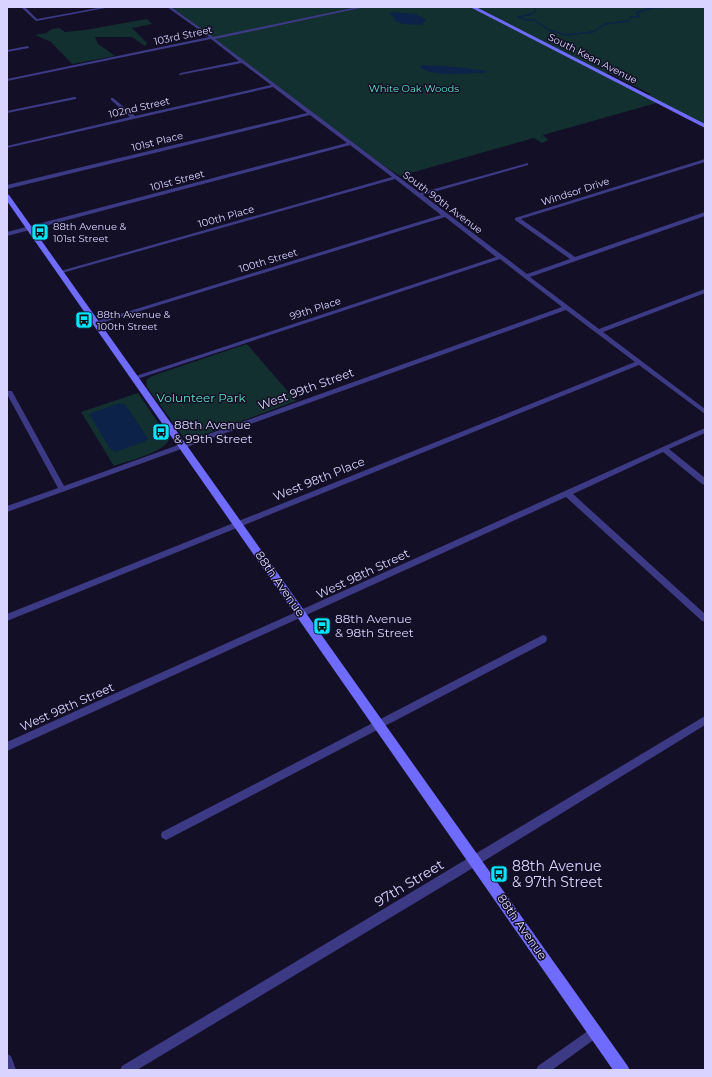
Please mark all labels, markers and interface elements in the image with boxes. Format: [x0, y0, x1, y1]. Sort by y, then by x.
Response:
street label: 103rd Street [153, 23, 213, 48]
street label: South Kean Avenue [546, 30, 640, 87]
park label: White Oak Woods [369, 82, 459, 95]
street label: 102nd Street [107, 94, 171, 121]
street label: 101st Place [130, 129, 184, 154]
street label: 101st Street [149, 167, 206, 194]
street label: South 90th Avenue [400, 168, 485, 237]
street label: Windsor Drive [539, 174, 611, 209]
street label: 100th Place [197, 202, 256, 231]
place label: 88th Avenue & 101st Street [53, 220, 127, 245]
bus stop icon: 88th Avenue & 101st Street [30, 222, 50, 242]
street label: 100th Street [237, 245, 299, 276]
street label: 99th Place [288, 294, 342, 323]
place label: 88th Avenue & 100th Street [97, 308, 171, 333]
bus stop icon: 88th Avenue & 100th Street [74, 310, 94, 330]
street label: West 99th Street [256, 364, 356, 413]
park label: Volunteer Park [156, 390, 246, 405]
place label: 88th Avenue & 99th Street [174, 417, 252, 446]
bus stop icon: 88th Avenue & 99th Street [151, 422, 171, 442]
street label: West 98th Place [271, 453, 367, 504]
street label: West 98th Street [314, 545, 412, 602]
street label: 88th Avenue [252, 548, 309, 619]
place label: 88th Avenue & 98th Street [335, 611, 414, 640]
bus stop icon: 88th Avenue & 98th Street [312, 616, 332, 636]
street label: West 98th Street [18, 679, 116, 734]
street label: 97th Street [371, 855, 447, 911]
place label: 88th Avenue & 97th Street [512, 857, 603, 891]
bus stop icon: 88th Avenue & 97th Street [489, 864, 509, 884]
street label: 88th Avenue [494, 891, 551, 962]

